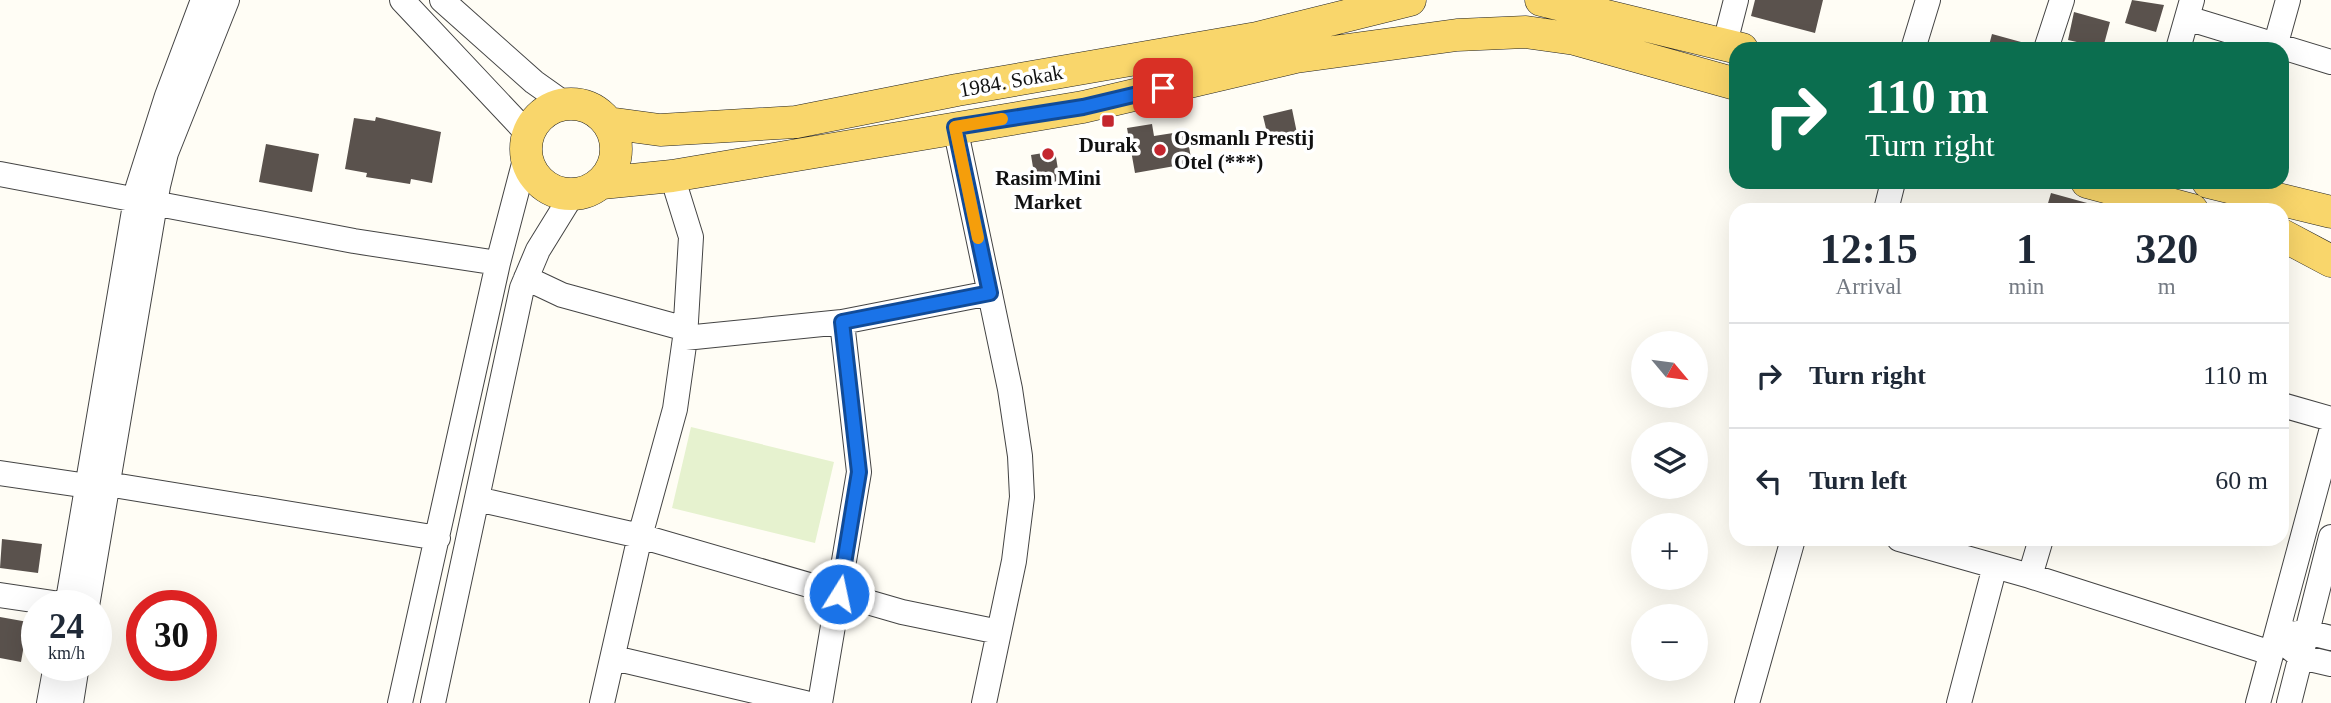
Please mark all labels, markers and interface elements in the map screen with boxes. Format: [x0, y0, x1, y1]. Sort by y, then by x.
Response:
pin [1133, 58, 1193, 118]
street label: 1984. Sokak [957, 60, 1065, 102]
icon: arrive [1144, 69, 1182, 107]
text: 110 m [1865, 69, 1989, 124]
icon: right [1750, 70, 1841, 161]
marker: Durak [1100, 113, 1116, 129]
place label: Osmanlı Prestij Otel (***) [1174, 126, 1314, 174]
text: Turn right [1865, 127, 1995, 163]
place label: Durak [1079, 133, 1137, 157]
marker: Osmanlı Prestij Otel (***) [1152, 142, 1168, 158]
marker: Rasim Mini Market [1040, 146, 1056, 162]
place label: Rasim Mini Market [995, 166, 1101, 214]
text: 12:15 [1820, 226, 1918, 272]
text: 1 [2016, 226, 2037, 272]
text: 320 [2135, 226, 2198, 272]
text: Arrival [1836, 274, 1902, 299]
text: min [2009, 274, 2044, 299]
text: m [2158, 274, 2176, 299]
north arrow [1631, 331, 1708, 408]
map controls [1631, 331, 1708, 681]
icon: right [1750, 357, 1788, 395]
text: Turn right [1809, 361, 1926, 390]
text: 110 m [2203, 361, 2268, 390]
button: layers [1631, 422, 1708, 499]
icon: left [1750, 462, 1788, 500]
text: Turn left [1809, 466, 1907, 495]
text: 60 m [2215, 466, 2268, 495]
button: + [1631, 513, 1708, 590]
position arrow [802, 557, 876, 631]
speed limit sign: 30 [126, 590, 217, 681]
button: − [1631, 604, 1708, 681]
text: 24 [49, 607, 84, 646]
text: km/h [48, 643, 85, 663]

